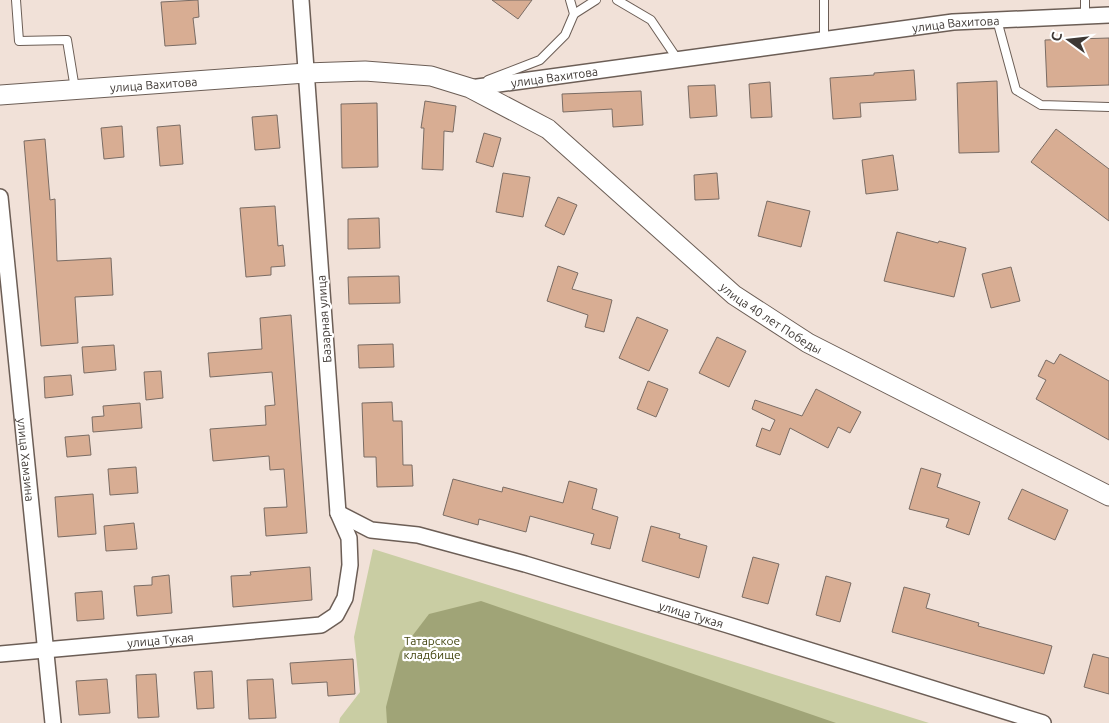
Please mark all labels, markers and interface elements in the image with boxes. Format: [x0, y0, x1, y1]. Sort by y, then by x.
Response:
street label: улица Вахитова [911, 13, 1000, 34]
north arrow [1044, 15, 1094, 65]
text: С [1048, 30, 1065, 43]
street label: улица Вахитова [510, 64, 599, 89]
street label: улица Вахитова [109, 74, 198, 94]
street label: Базарная улица [314, 275, 334, 363]
street label: улица 40 лет Победы [718, 280, 824, 356]
street label: улица Хамзина [16, 417, 37, 502]
street label: улица Тукая [658, 598, 725, 630]
street label: улица Тукая [126, 630, 194, 649]
park label: Татарское кладбище [403, 634, 461, 661]

